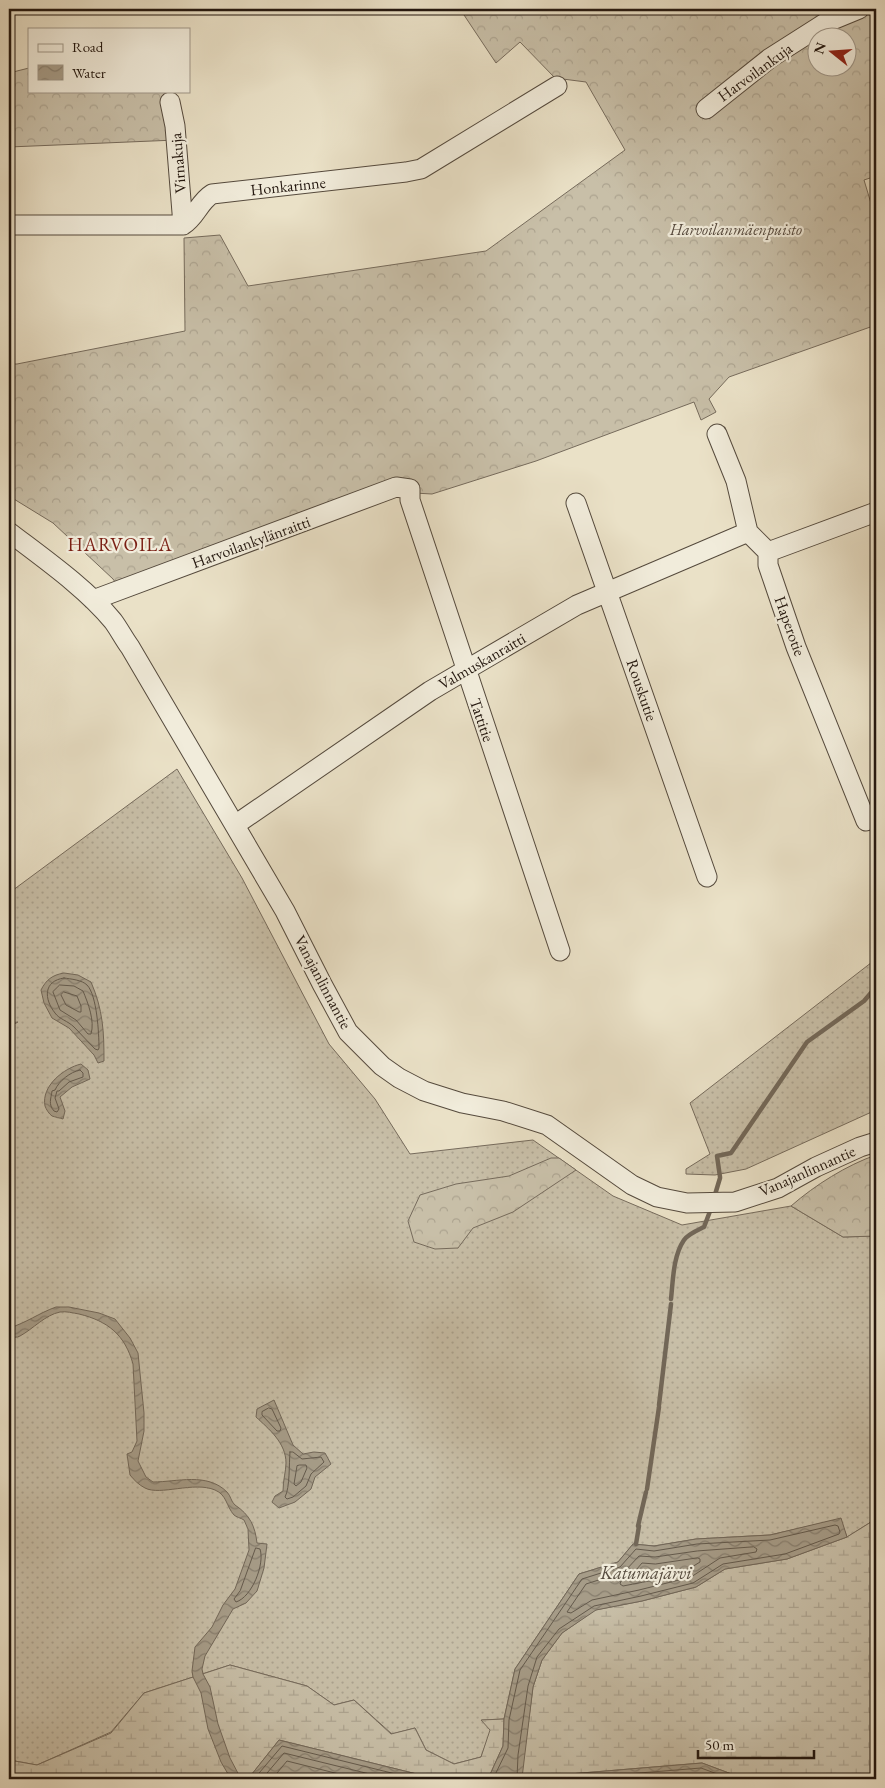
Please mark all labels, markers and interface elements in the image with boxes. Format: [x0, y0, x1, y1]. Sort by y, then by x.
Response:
legend [28, 28, 190, 92]
north arrow [808, 28, 858, 78]
text: Road [72, 37, 104, 56]
street label: Harvoilankuja [713, 37, 797, 106]
text: N [809, 40, 830, 56]
text: Water [72, 63, 106, 82]
street label: Virnakuja [165, 131, 191, 194]
street label: Honkarinne [249, 172, 327, 200]
park label: Harvoilanmäenpuisto [669, 219, 802, 240]
street label: Harvoilankylänraitti [189, 511, 313, 573]
district label: HARVOILA [67, 532, 173, 557]
street label: Haperotie [769, 593, 811, 659]
street label: Valmuskanraitti [435, 628, 529, 694]
street label: Rouskutie [622, 656, 662, 724]
street label: Tattitie [465, 696, 499, 744]
street label: Vanajanlinnantie [289, 931, 357, 1033]
street label: Vanajanlinnantie [756, 1140, 858, 1202]
water label: Katumajärvi [600, 1561, 692, 1585]
scale bar [698, 1728, 814, 1760]
text: 50 m [705, 1735, 734, 1754]

